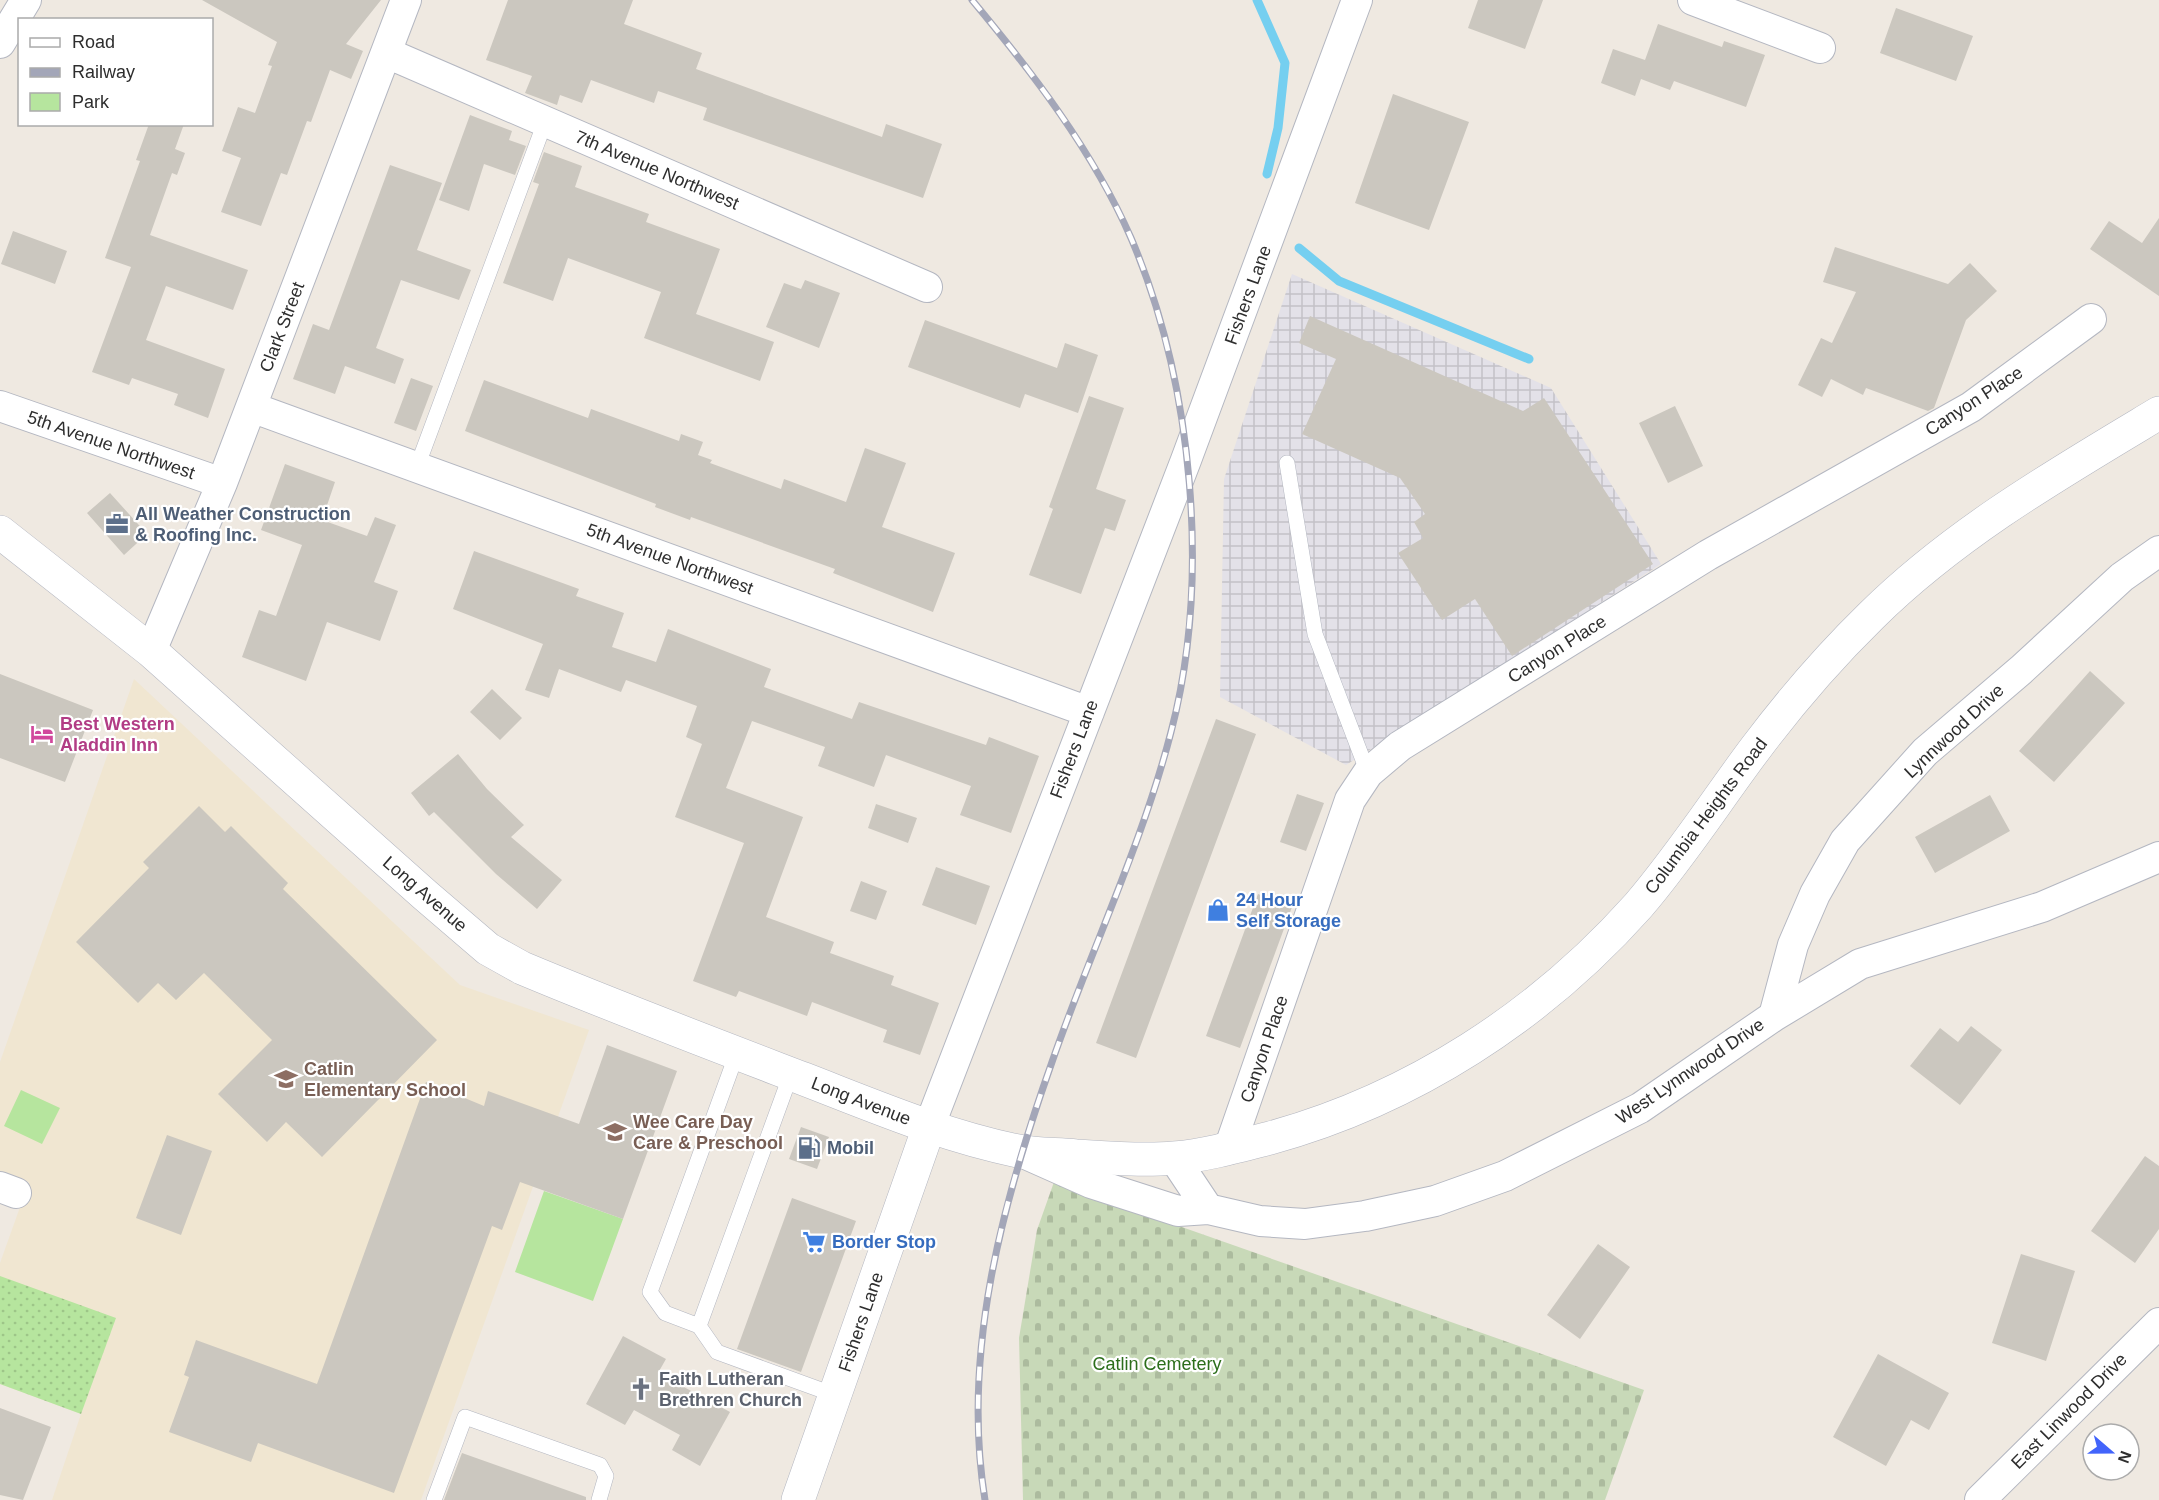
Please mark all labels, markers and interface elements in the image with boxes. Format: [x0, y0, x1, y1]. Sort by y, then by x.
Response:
legend [18, 18, 213, 126]
text: Road [72, 32, 115, 52]
text: Railway [72, 62, 135, 82]
text: Park [72, 92, 110, 112]
street label: 7th Avenue Northwest [572, 126, 742, 214]
street label: Fishers Lane [1221, 243, 1275, 347]
street label: Clark Street [256, 279, 308, 375]
street label: Canyon Place [1922, 362, 2026, 440]
street label: 5th Avenue Northwest [25, 407, 197, 483]
place label: All Weather Construction & Roofing Inc. [135, 504, 351, 545]
office icon: All Weather Construction & Roofing Inc. [104, 511, 130, 537]
street label: 5th Avenue Northwest [584, 520, 756, 598]
street label: Canyon Place [1504, 611, 1610, 687]
street label: Lynnwood Drive [1900, 680, 2008, 782]
street label: Fishers Lane [1046, 697, 1102, 801]
place label: Best Western Aladdin Inn [60, 714, 175, 755]
hotel icon: Best Western Aladdin Inn [29, 721, 55, 747]
street label: Columbia Heights Road [1641, 734, 1771, 898]
street label: Long Avenue [379, 852, 471, 936]
place label: 24 Hour Self Storage [1236, 890, 1341, 931]
shop icon: 24 Hour Self Storage [1205, 897, 1231, 923]
street label: Canyon Place [1236, 993, 1292, 1105]
street label: West Lynnwood Drive [1612, 1014, 1768, 1128]
place label: Catlin Elementary School [304, 1059, 466, 1100]
school or university icon: Catlin Elementary School [273, 1066, 299, 1092]
street label: Long Avenue [809, 1073, 913, 1129]
place label: Wee Care Day Care & Preschool [633, 1112, 783, 1153]
school or university icon: Wee Care Day Care & Preschool [602, 1119, 628, 1145]
fuel station icon: Mobil [796, 1135, 822, 1161]
place label: Mobil [827, 1138, 874, 1158]
supermarket icon: Border Stop [801, 1229, 827, 1255]
place label: Border Stop [832, 1232, 936, 1252]
street label: Fishers Lane [835, 1270, 887, 1374]
street label: East Linwood Drive [2007, 1349, 2131, 1473]
park label: Catlin Cemetery [1092, 1354, 1222, 1374]
place label: Faith Lutheran Brethren Church [659, 1369, 802, 1410]
church icon: Faith Lutheran Brethren Church [628, 1376, 654, 1402]
north arrow [2081, 1422, 2141, 1482]
text: N [2115, 1449, 2135, 1465]

